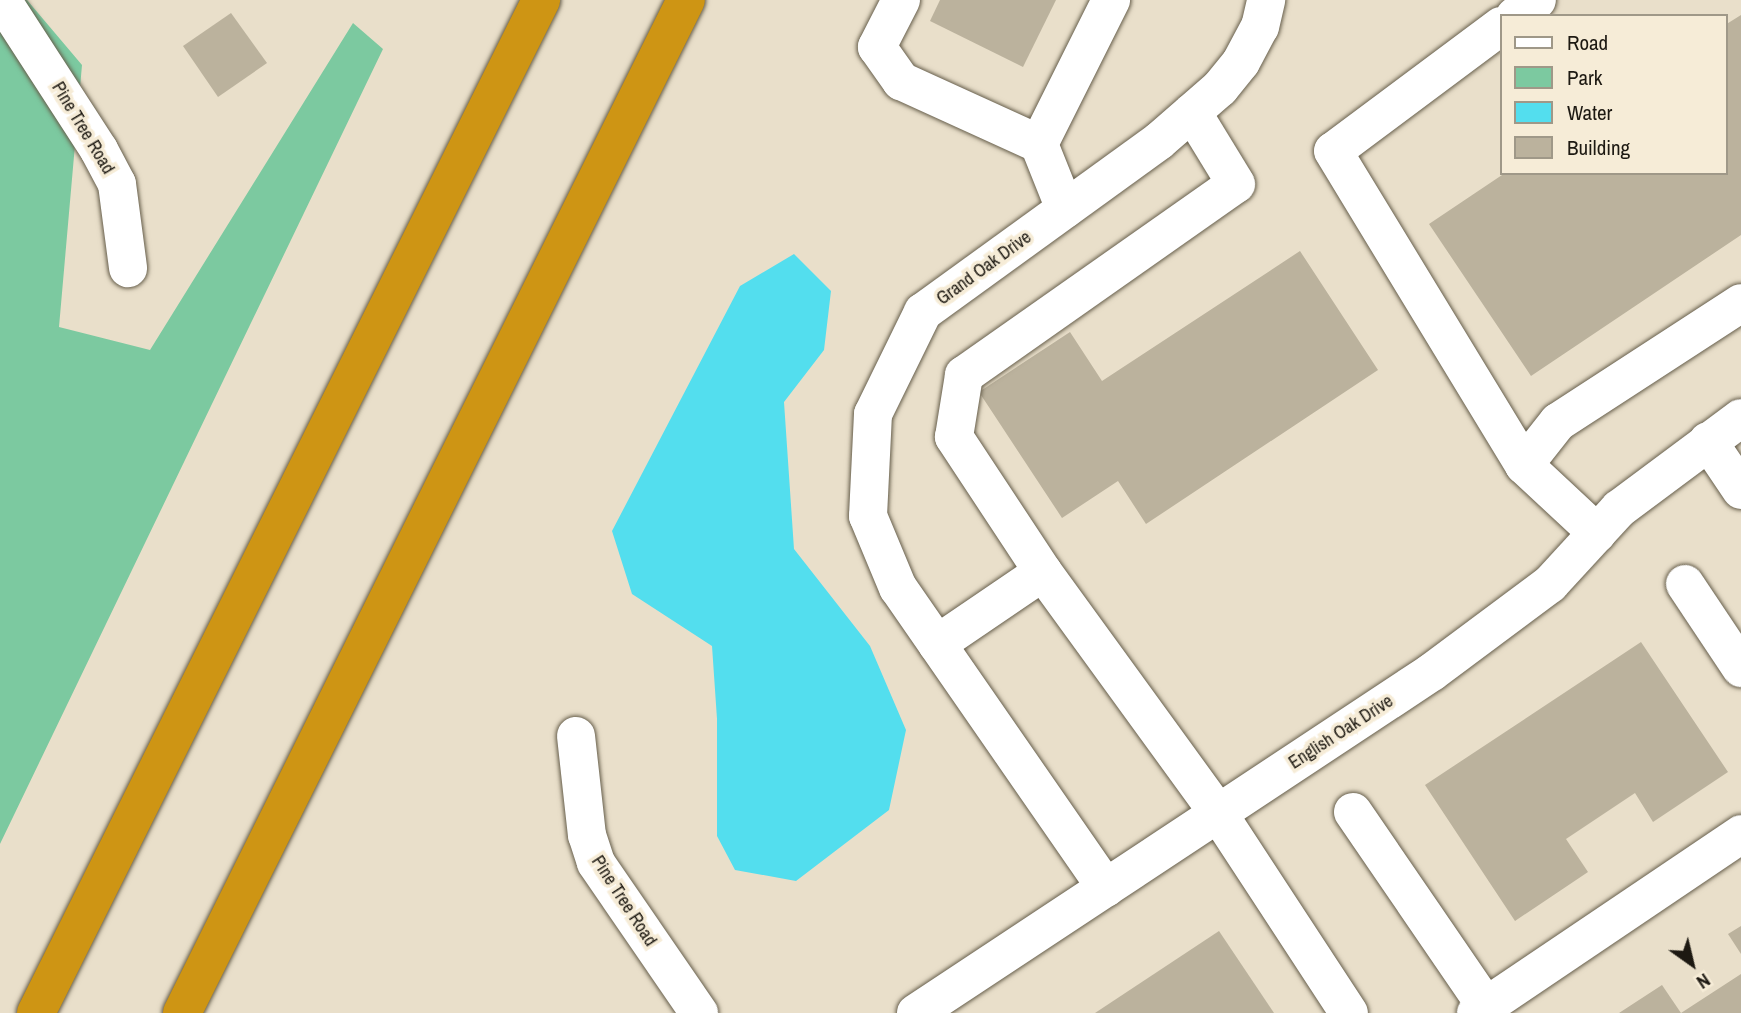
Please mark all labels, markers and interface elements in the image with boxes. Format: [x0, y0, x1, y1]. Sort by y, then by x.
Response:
legend [1500, 14, 1727, 175]
text: Road [1567, 28, 1608, 57]
text: Park [1567, 63, 1602, 92]
street label: Pine Tree Road [47, 78, 119, 178]
text: Water [1567, 98, 1612, 127]
text: Building [1567, 133, 1630, 162]
street label: Grand Oak Drive [933, 226, 1035, 310]
street label: English Oak Drive [1285, 690, 1397, 774]
street label: Pine Tree Road [587, 852, 661, 950]
north arrow [1657, 929, 1727, 999]
text: N [1692, 967, 1716, 995]

